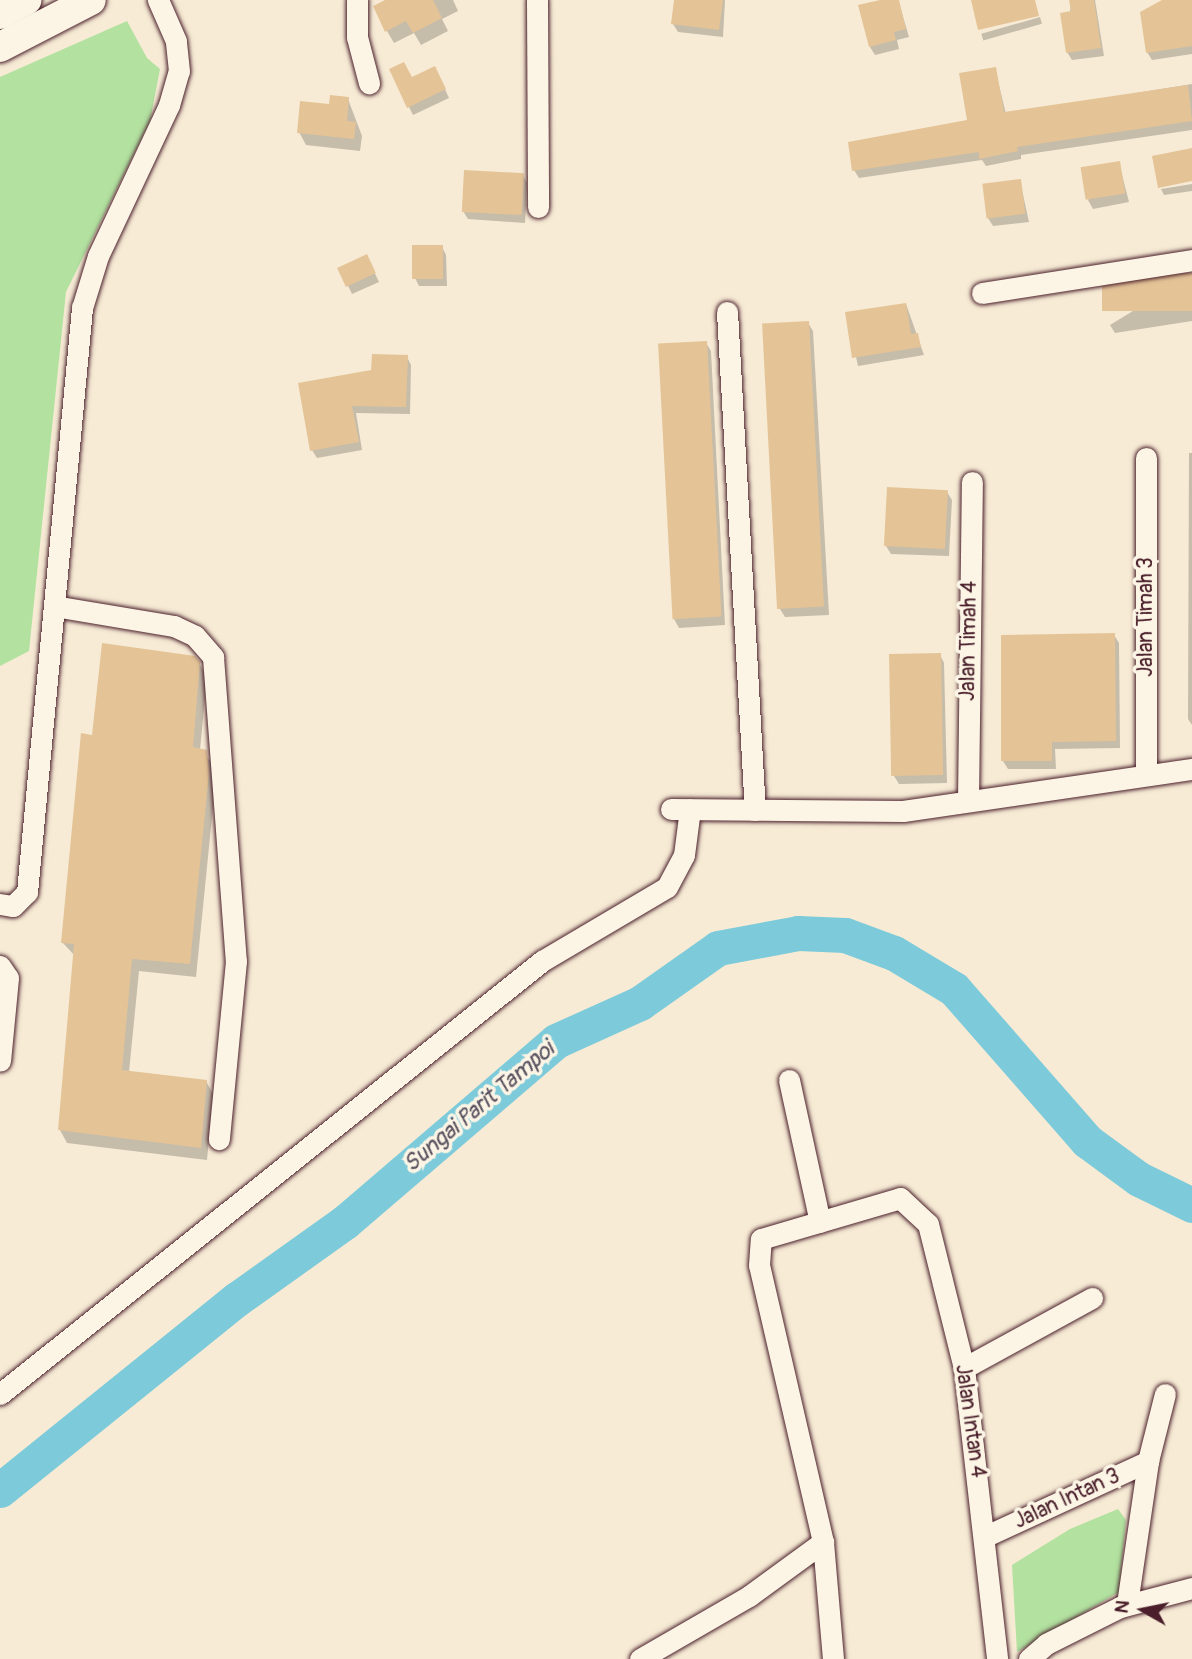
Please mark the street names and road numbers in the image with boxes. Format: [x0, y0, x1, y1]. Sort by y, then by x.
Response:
street label: Jalan Timah 3 [1133, 557, 1159, 677]
street label: Jalan Timah 4 [955, 581, 983, 701]
street label: Jalan Intan 4 [950, 1363, 990, 1479]
street label: Jalan Intan 3 [1010, 1464, 1124, 1534]

